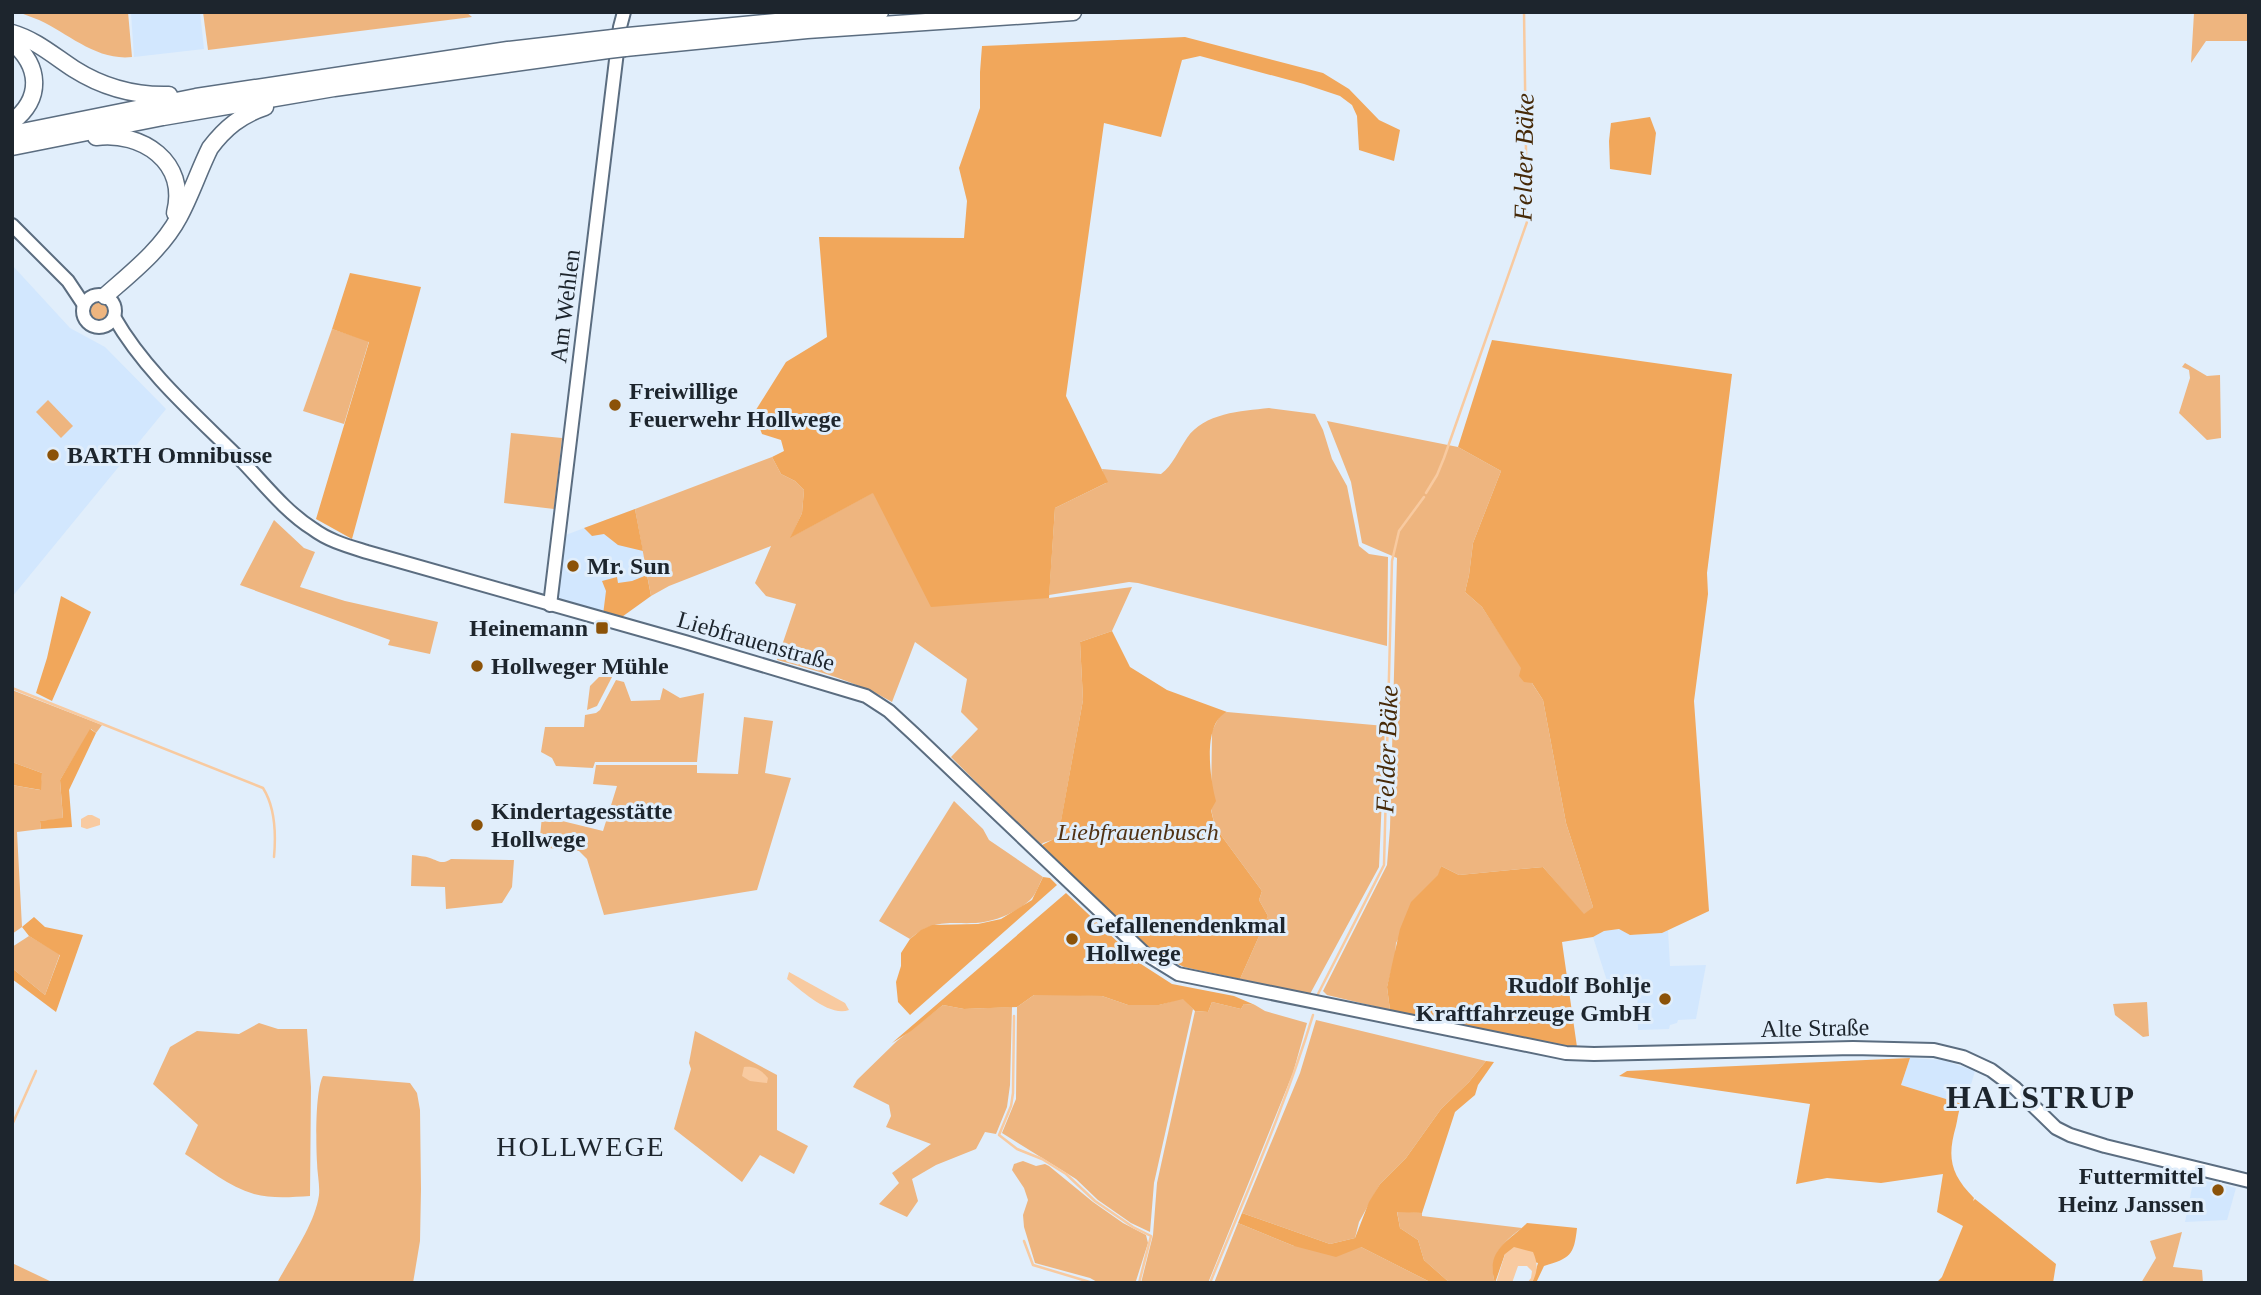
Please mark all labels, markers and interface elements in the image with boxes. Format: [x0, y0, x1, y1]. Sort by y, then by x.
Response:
water label: Felder Bäke [1508, 93, 1540, 222]
street label: Am Wehlen [545, 248, 585, 364]
place label: Freiwillige Feuerwehr Hollwege [629, 378, 842, 432]
marker: Freiwillige Feuerwehr Hollwege [607, 397, 623, 413]
place label: BARTH Omnibusse [67, 442, 273, 468]
marker: BARTH Omnibusse [45, 447, 61, 463]
place label: Mr. Sun [587, 553, 670, 579]
marker: Mr. Sun [565, 558, 581, 574]
street label: Liebfrauenstraße [674, 606, 838, 676]
place label: Heinemann [469, 615, 588, 641]
marker: Heinemann [594, 620, 610, 636]
place label: Hollweger Mühle [491, 653, 669, 679]
marker: Hollweger Mühle [469, 658, 485, 674]
water label: Felder Bäke [1370, 685, 1404, 814]
place label: Kindertagesstätte Hollwege [491, 798, 673, 852]
marker: Kindertagesstätte Hollwege [469, 817, 485, 833]
park label: Liebfrauenbusch [1056, 819, 1219, 845]
place label: Gefallenendenkmal Hollwege [1086, 912, 1286, 966]
marker: Gefallenendenkmal Hollwege [1064, 931, 1080, 947]
place label: Rudolf Bohlje Kraftfahrzeuge GmbH [1416, 972, 1651, 1026]
marker: Rudolf Bohlje Kraftfahrzeuge GmbH [1657, 991, 1673, 1007]
street label: Alte Straße [1760, 1014, 1870, 1042]
district label: HALSTRUP [1946, 1079, 2136, 1115]
district label: HOLLWEGE [496, 1131, 666, 1162]
place label: Futtermittel Heinz Janssen [2058, 1163, 2204, 1217]
marker: Futtermittel Heinz Janssen [2210, 1182, 2226, 1198]

